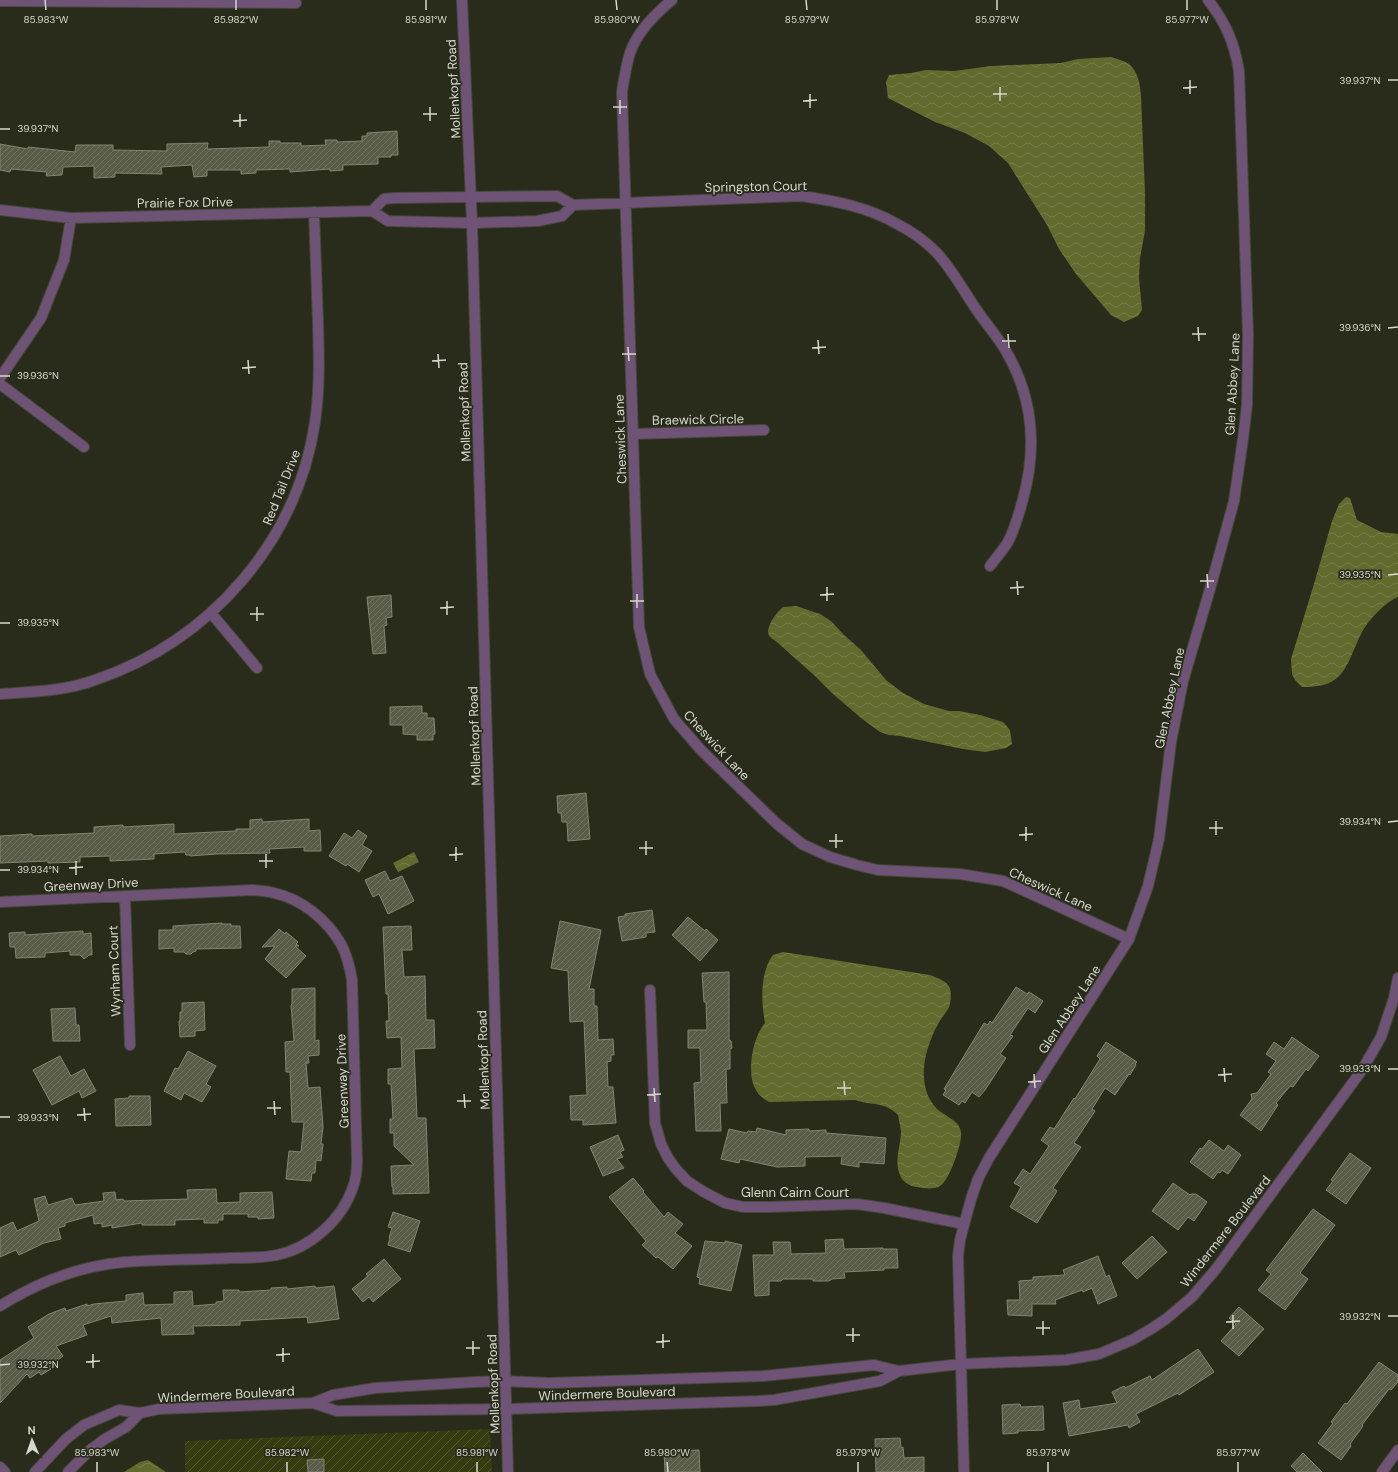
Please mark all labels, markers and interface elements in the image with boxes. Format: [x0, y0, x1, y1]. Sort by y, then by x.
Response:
text: 85.983°W [23, 13, 69, 26]
text: 85.982°W [214, 13, 259, 26]
text: 85.981°W [405, 13, 447, 26]
text: 85.980°W [594, 13, 640, 26]
text: 85.979°W [785, 13, 829, 26]
text: 85.978°W [975, 13, 1019, 26]
text: 85.977°W [1165, 13, 1209, 26]
street label: Mollenkopf Road [442, 39, 465, 139]
text: 39.937°N [1340, 74, 1380, 87]
text: 39.937°N [18, 122, 58, 135]
street label: Springston Court [705, 177, 807, 196]
street label: Prairie Fox Drive [137, 193, 233, 212]
text: 39.936°N [1339, 321, 1381, 334]
street label: Glen Abbey Lane [1221, 332, 1244, 436]
street label: Mollenkopf Road [454, 362, 475, 462]
text: 39.936°N [17, 369, 59, 382]
street label: Cheswick Lane [610, 394, 631, 484]
street label: Braewick Circle [652, 410, 744, 429]
street label: Red Tail Drive [259, 447, 304, 527]
text: 39.935°N [1339, 568, 1381, 581]
text: 39.935°N [17, 616, 59, 629]
street label: Glen Abbey Lane [1151, 646, 1188, 750]
street label: Mollenkopf Road [464, 686, 485, 786]
street label: Cheswick Lane [680, 707, 753, 784]
text: 39.934°N [1339, 815, 1381, 828]
text: 39.934°N [17, 863, 59, 876]
street label: Cheswick Lane [1006, 863, 1095, 915]
street label: Greenway Drive [43, 874, 139, 895]
street label: Wynham Court [104, 925, 125, 1017]
street label: Glen Abbey Lane [1034, 962, 1104, 1057]
street label: Mollenkopf Road [473, 1010, 494, 1110]
street label: Greenway Drive [332, 1033, 353, 1129]
text: 39.933°N [1339, 1062, 1381, 1075]
text: 39.933°N [17, 1111, 59, 1124]
street label: Windermere Boulevard [1176, 1172, 1274, 1291]
street label: Glenn Cairn Court [741, 1184, 849, 1201]
text: 39.932°N [1339, 1310, 1381, 1323]
street label: Mollenkopf Road [483, 1334, 504, 1434]
text: 39.932°N [17, 1358, 59, 1371]
street label: Windermere Boulevard [157, 1382, 295, 1407]
street label: Windermere Boulevard [538, 1383, 676, 1404]
north arrow [12, 1420, 52, 1460]
text: N [27, 1423, 36, 1437]
text: 85.983°W [74, 1446, 120, 1459]
text: 85.982°W [265, 1446, 310, 1459]
text: 85.981°W [456, 1446, 498, 1459]
text: 85.980°W [644, 1446, 690, 1459]
text: 85.979°W [836, 1446, 880, 1459]
text: 85.978°W [1026, 1446, 1070, 1459]
text: 85.977°W [1216, 1446, 1260, 1459]

